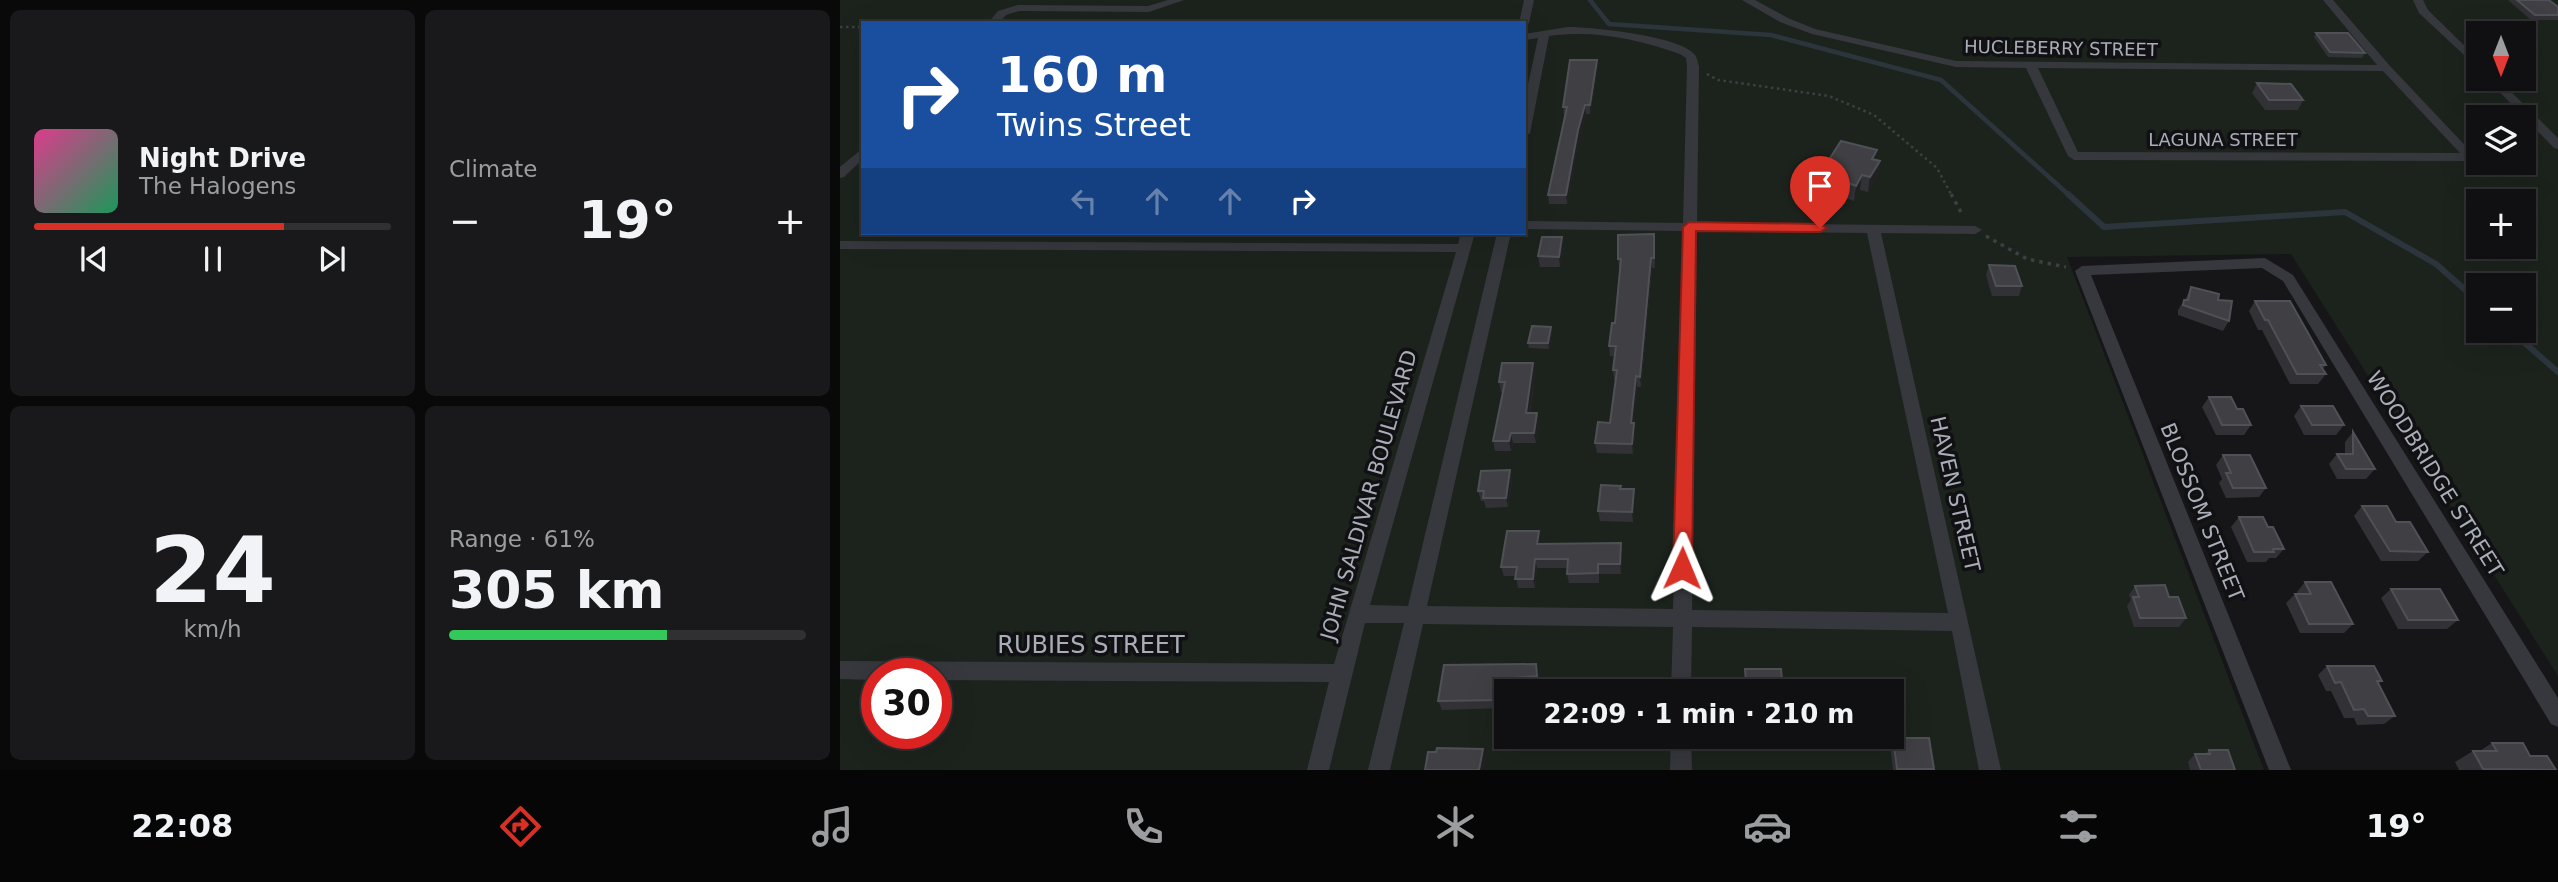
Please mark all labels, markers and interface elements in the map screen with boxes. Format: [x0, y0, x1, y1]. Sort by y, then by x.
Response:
north arrow [2466, 21, 2536, 91]
map controls [2466, 21, 2536, 343]
street label: HUCLEBERRY STREET [1964, 36, 2159, 60]
text: 160 m [997, 47, 1167, 104]
icon: right [882, 49, 973, 140]
button: layers [2466, 105, 2536, 175]
text: Twins Street [997, 106, 1191, 144]
street label: LAGUNA STREET [2148, 129, 2299, 150]
text: Night Drive [139, 143, 306, 173]
text: Climate [449, 156, 538, 182]
pin [1790, 156, 1850, 228]
icon: arrive [1801, 167, 1839, 205]
text: The Halogens [139, 173, 296, 199]
icon: left [1065, 182, 1103, 220]
icon: ahead [1138, 182, 1176, 220]
icon: ahead [1211, 182, 1249, 220]
icon: right [1284, 182, 1322, 220]
button: + [2466, 189, 2536, 259]
text: 19° [578, 190, 677, 250]
text: − [449, 199, 481, 243]
text: + [774, 199, 806, 243]
icon: previous [75, 240, 113, 278]
icon: pause [194, 240, 232, 278]
icon: next [313, 240, 351, 278]
button: − [2466, 273, 2536, 343]
street label: JOHN SALDIVAR BOULEVARD [1315, 347, 1422, 645]
street label: WOODBRIDGE STREET [2362, 367, 2508, 581]
street label: HAVEN STREET [1925, 414, 1985, 574]
street label: BLOSSOM STREET [2155, 419, 2249, 605]
text: 24 [149, 518, 276, 623]
text: Range · 61% [449, 526, 595, 552]
position arrow [1645, 531, 1719, 605]
text: 305 km [449, 560, 664, 620]
text: km/h [183, 616, 242, 642]
street label: RUBIES STREET [997, 631, 1185, 659]
speed limit sign: 30 [861, 658, 952, 749]
text: 22:09 · 1 min · 210 m [1544, 699, 1854, 729]
icon: directions [496, 802, 545, 851]
icon: music [808, 802, 857, 851]
icon: phone [1119, 802, 1168, 851]
icon: climate [1431, 802, 1480, 851]
icon: car [1743, 802, 1792, 851]
icon: filters [2054, 802, 2103, 851]
text: 22:08 [131, 807, 233, 845]
text: 19° [2366, 807, 2427, 845]

